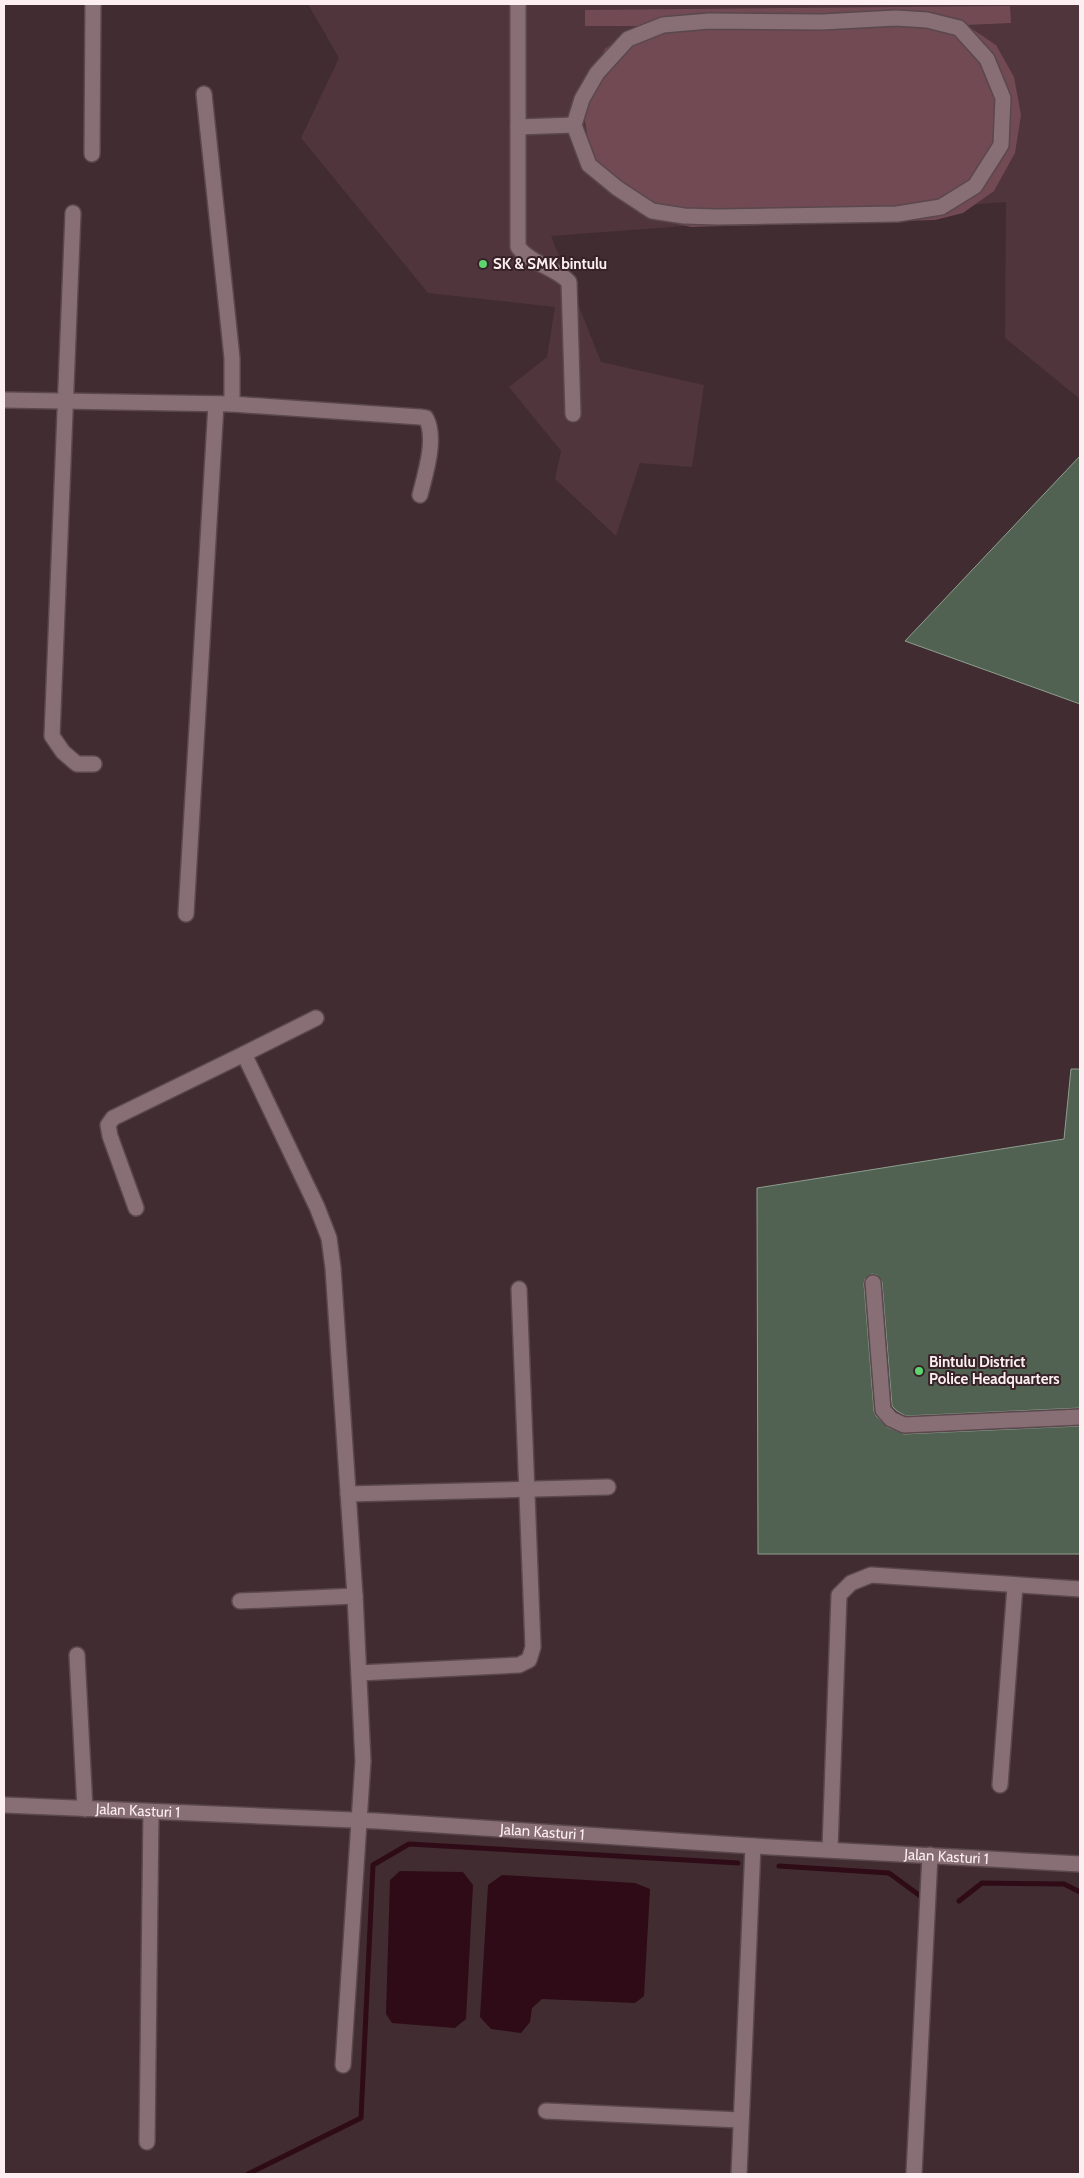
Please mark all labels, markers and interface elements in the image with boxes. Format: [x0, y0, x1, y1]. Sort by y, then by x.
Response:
place label: SK & SMK bintulu [493, 255, 607, 273]
marker: SK & SMK bintulu [477, 258, 489, 270]
place label: Bintulu District Police Headquarters [929, 1353, 1060, 1388]
marker: Bintulu District Police Headquarters [913, 1365, 925, 1377]
street label: Jalan Kasturi 1 [94, 1800, 180, 1822]
street label: Jalan Kasturi 1 [499, 1820, 585, 1844]
street label: Jalan Kasturi 1 [903, 1845, 989, 1868]

